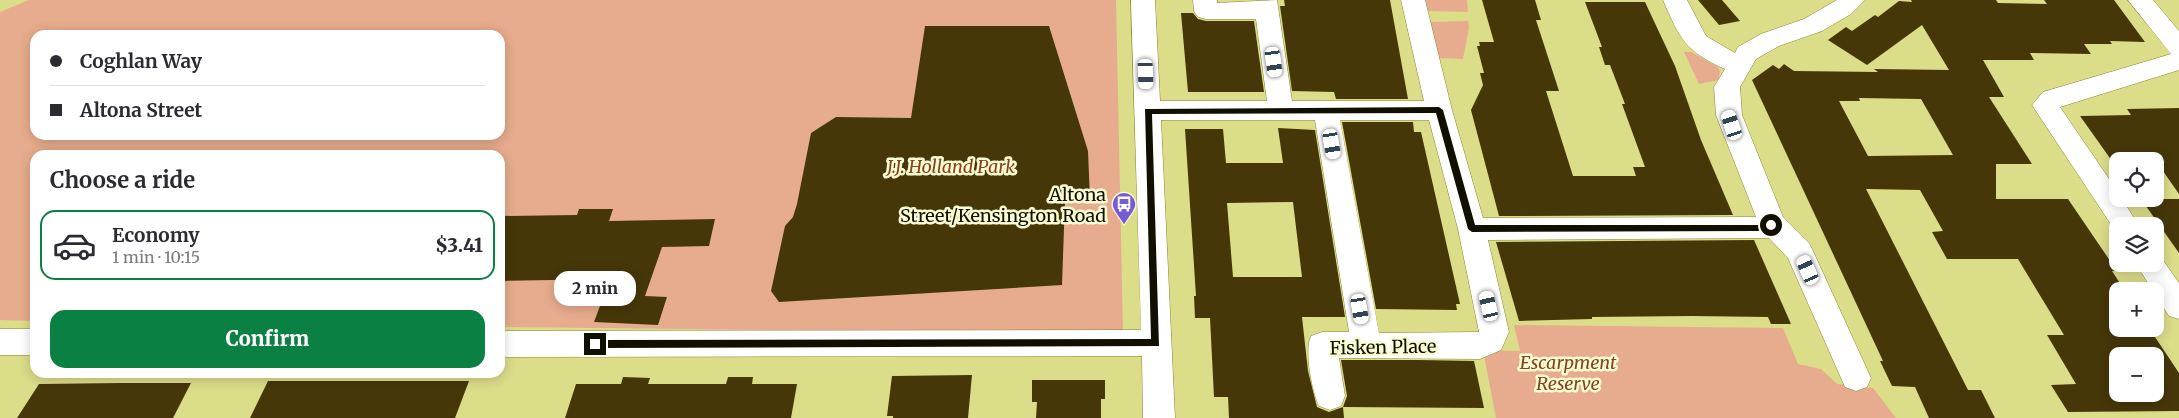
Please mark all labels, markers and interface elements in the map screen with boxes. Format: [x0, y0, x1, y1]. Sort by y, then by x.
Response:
car [1264, 46, 1283, 78]
text: Coghlan Way [80, 49, 202, 73]
car [1137, 59, 1154, 89]
text: Altona Street [80, 98, 202, 122]
car [1720, 108, 1743, 142]
car [1322, 128, 1341, 160]
map controls [2109, 152, 2164, 402]
button: locate [2109, 152, 2164, 207]
park label: J.J. Holland Park [885, 155, 1015, 178]
text: Choose a ride [50, 166, 195, 194]
place label: Altona Street/Kensington Road [900, 183, 1106, 227]
bus stop icon: Altona Street/Kensington Road [1111, 191, 1137, 225]
route start [1760, 214, 1782, 236]
button: layers [2109, 217, 2164, 272]
icon: car [52, 223, 97, 268]
text: Economy [112, 223, 200, 247]
text: $3.41 [435, 233, 483, 257]
text: 1 min · 10:15 [112, 247, 200, 267]
car [1795, 253, 1820, 287]
callout: 2 min [554, 272, 636, 306]
text: 2 min [572, 278, 618, 298]
button: + [2109, 282, 2164, 337]
car [1478, 290, 1499, 322]
car [1350, 293, 1369, 325]
button: Confirm [50, 310, 485, 368]
route end [584, 333, 606, 355]
street label: Fisken Place [1329, 335, 1437, 359]
button: − [2109, 347, 2164, 402]
park label: Escarpment Reserve [1520, 351, 1617, 395]

